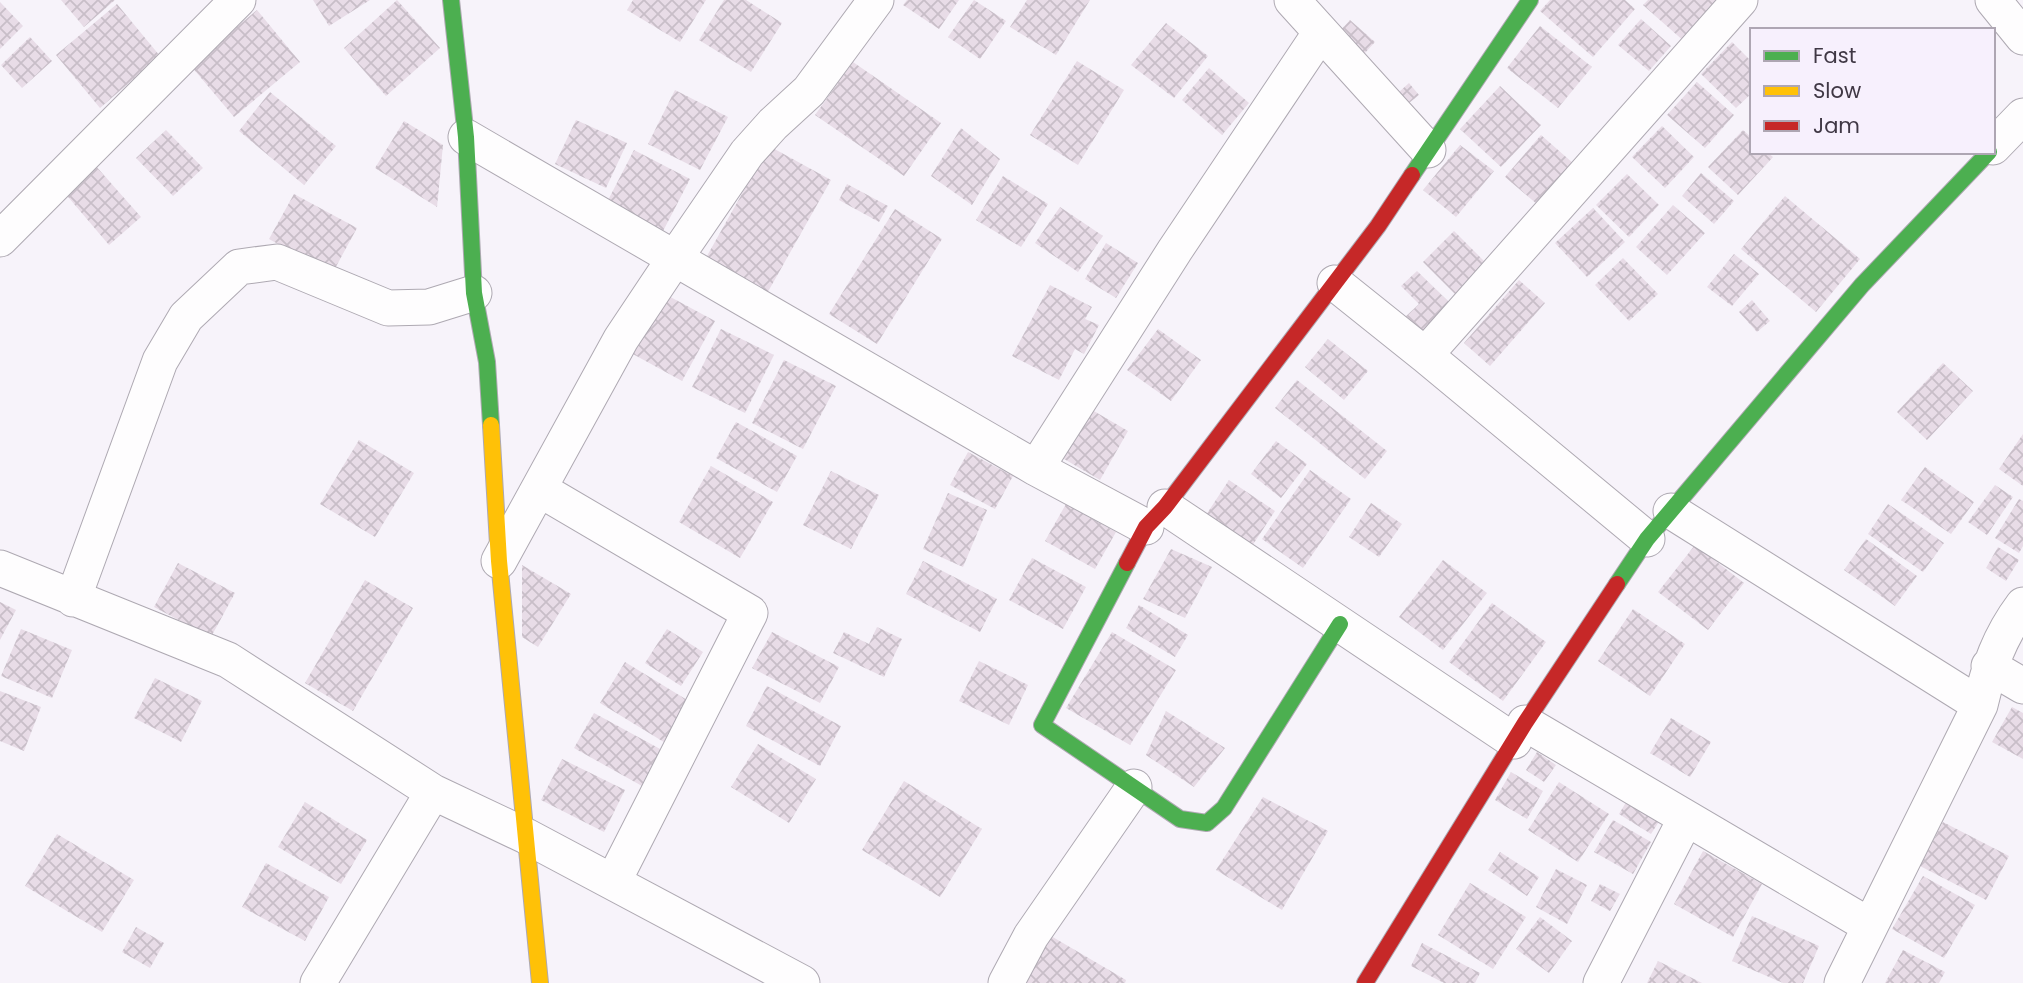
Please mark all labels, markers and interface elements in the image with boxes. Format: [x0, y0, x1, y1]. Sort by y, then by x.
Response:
legend [1750, 28, 1995, 154]
text: Fast [1813, 41, 1856, 70]
text: Slow [1813, 76, 1861, 105]
text: Jam [1813, 111, 1860, 140]

